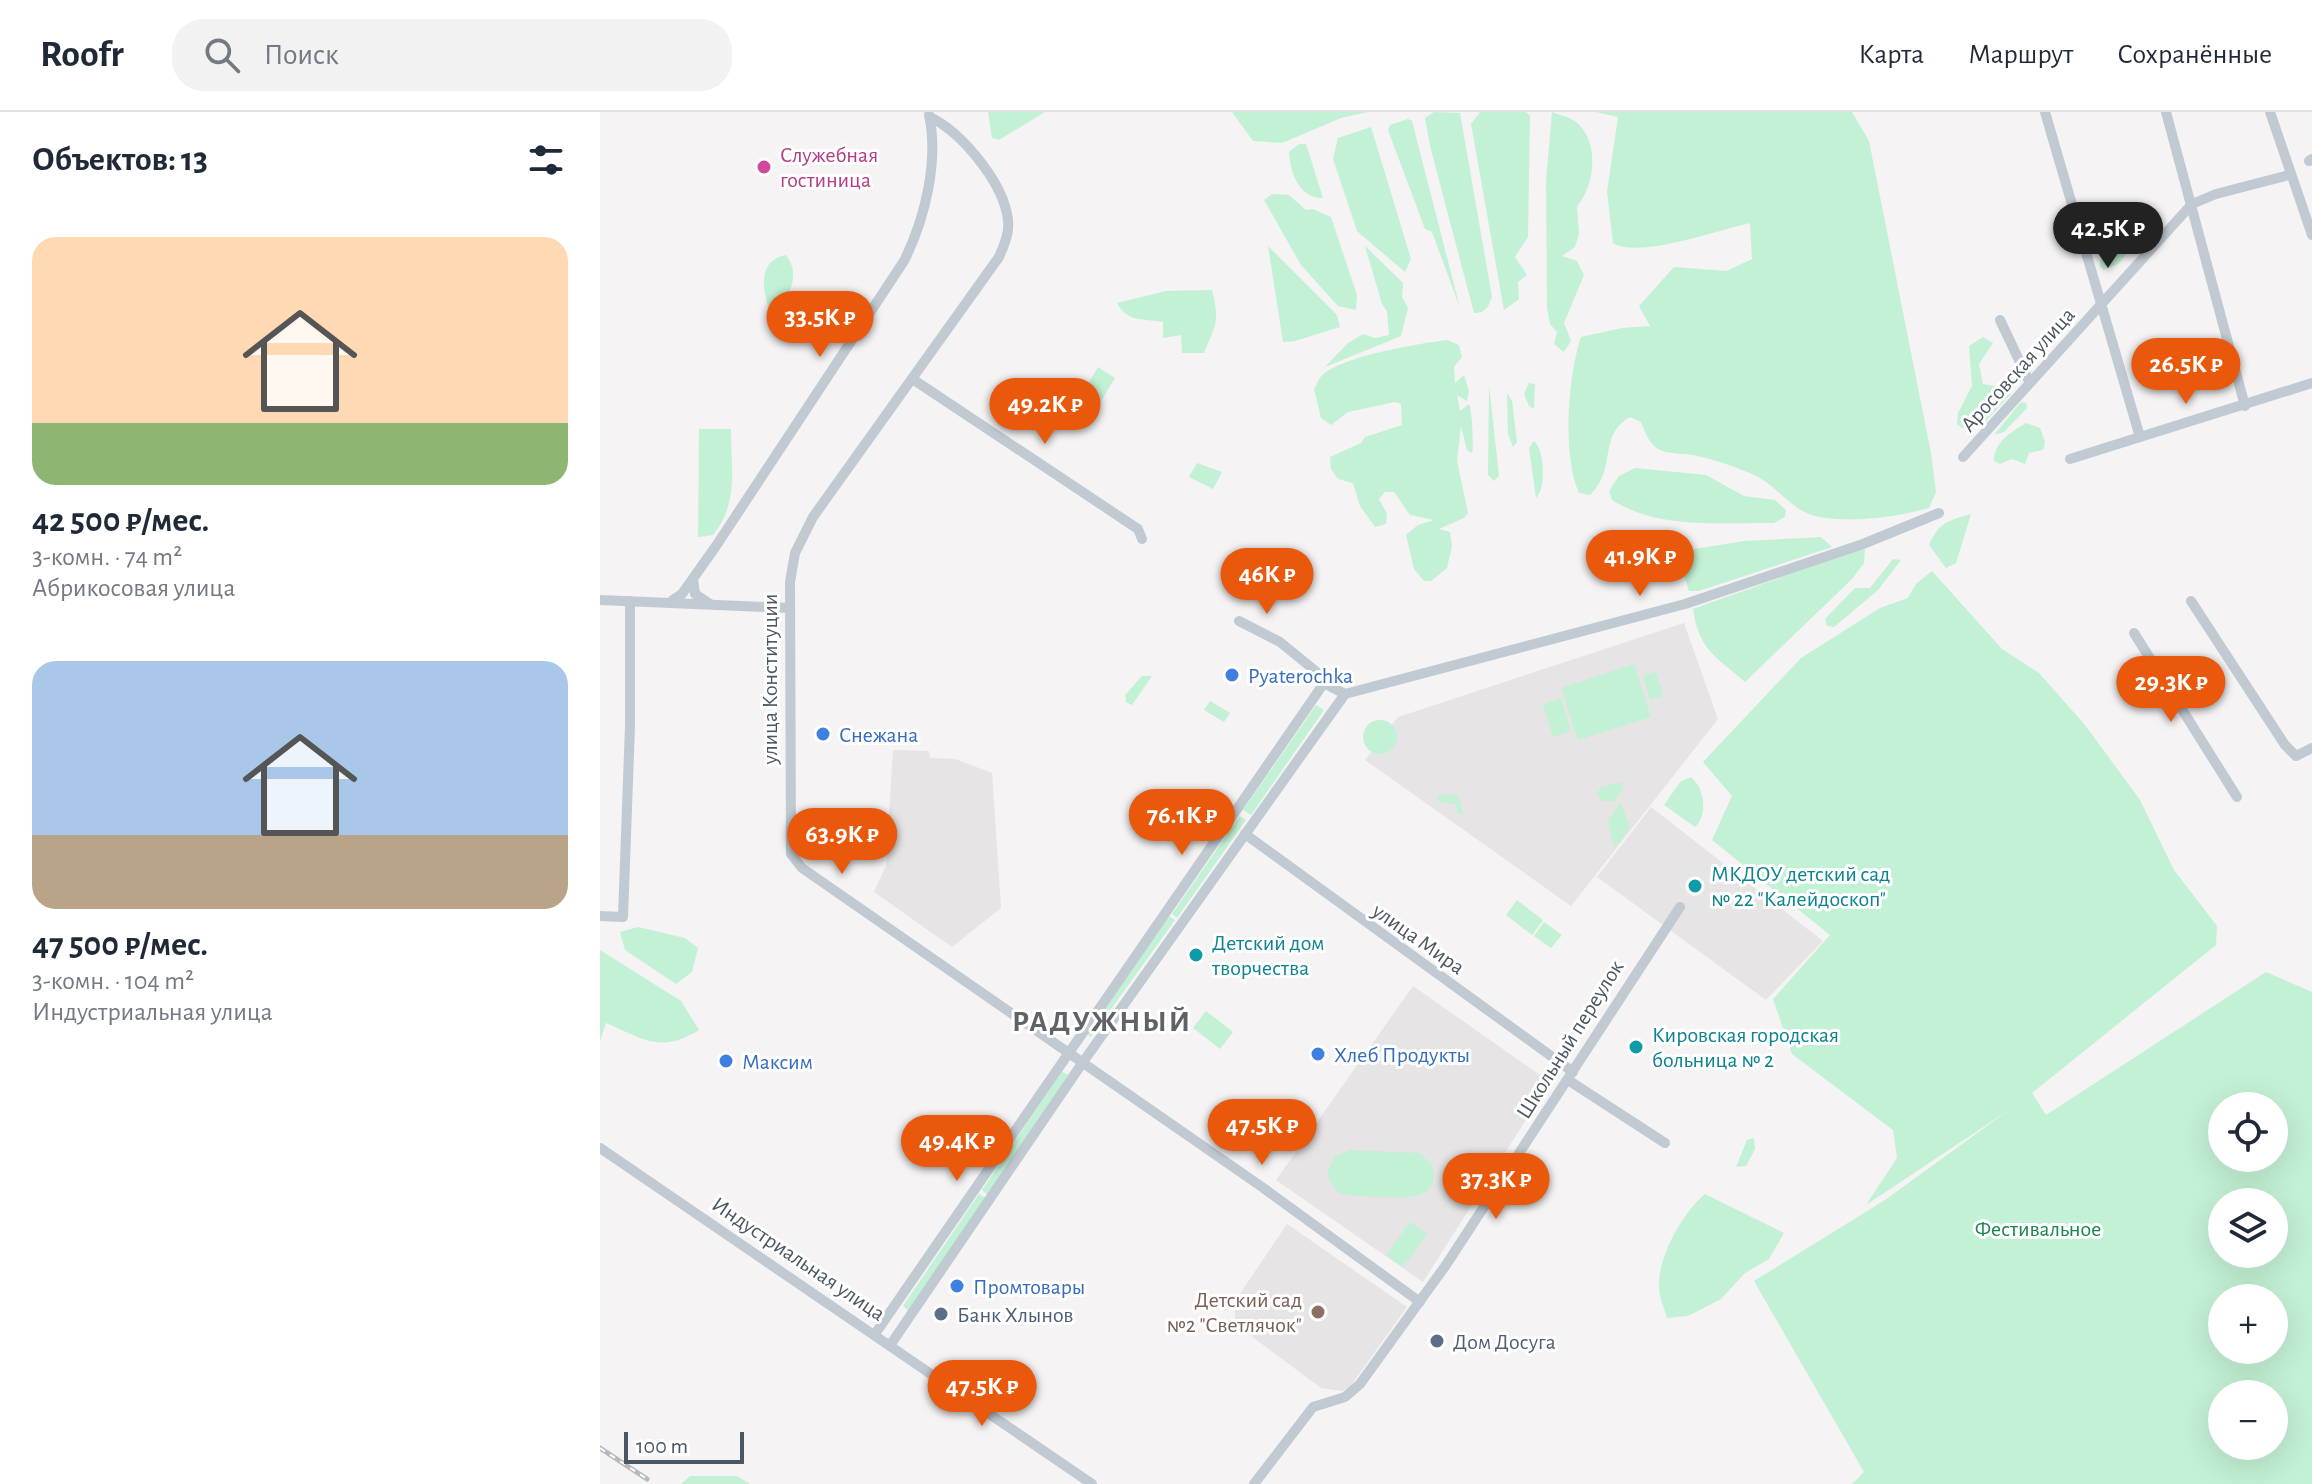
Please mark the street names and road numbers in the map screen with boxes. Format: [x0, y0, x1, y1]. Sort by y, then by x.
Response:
street label: Аросовская улица [1957, 303, 2079, 436]
street label: улица Конституции [759, 594, 781, 765]
street label: улица Мира [1368, 899, 1468, 978]
street label: Школьный переулок [1512, 956, 1628, 1123]
street label: Индустриальная улица [708, 1193, 889, 1325]

